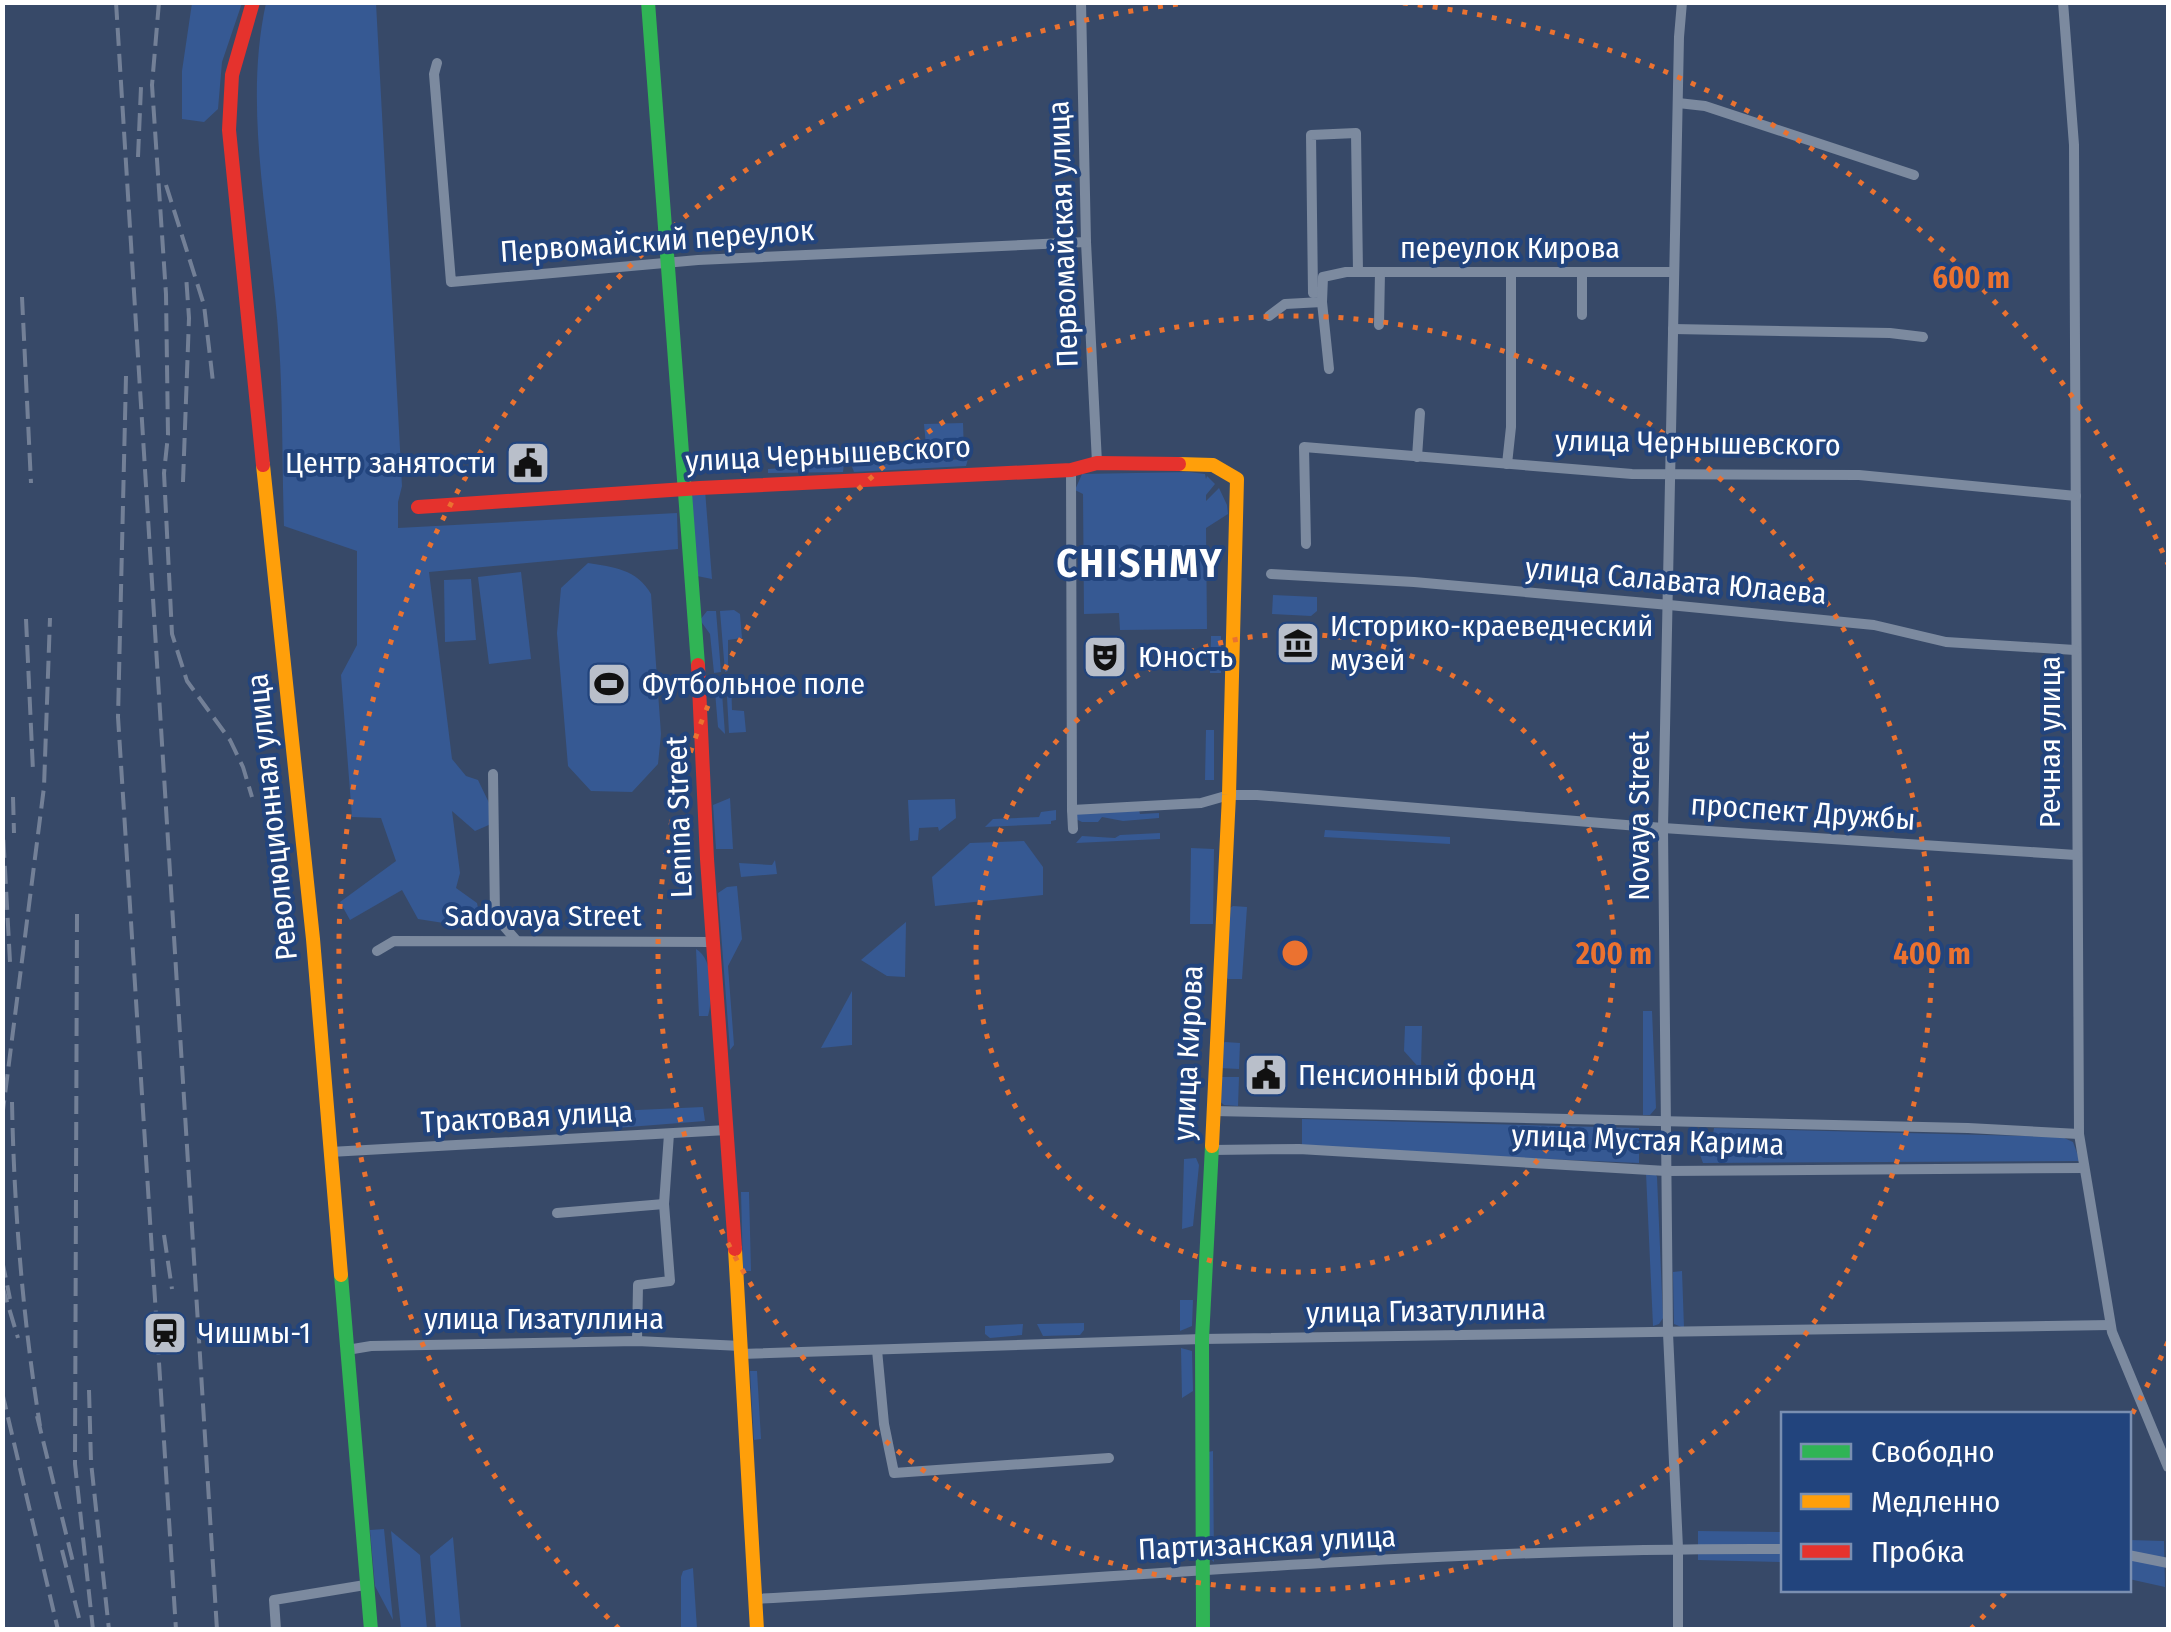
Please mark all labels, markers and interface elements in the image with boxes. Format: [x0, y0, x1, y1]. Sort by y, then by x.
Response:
street label: Первомайская улица [1040, 100, 1086, 368]
street label: Первомайский переулок [499, 212, 815, 270]
street label: переулок Кирова [1400, 230, 1620, 266]
text: 600 m [1932, 260, 2010, 296]
street label: улица Чернышевского [1555, 423, 1841, 463]
street label: улица Чернышевского [684, 429, 972, 479]
public building icon: Центр занятости [505, 440, 551, 486]
place label: Центр занятости [285, 445, 496, 481]
district label: CHISHMY [1056, 540, 1224, 588]
street label: улица Салавата Юлаева [1524, 550, 1828, 612]
place label: Историко-краеведческий музей [1330, 608, 1653, 678]
museum icon: Историко-краеведческий музей [1275, 620, 1321, 666]
theatre icon: Юность [1082, 634, 1128, 680]
place label: Юность [1138, 639, 1233, 675]
street label: Речная улица [2032, 656, 2068, 828]
sports icon: Футбольное поле [586, 661, 632, 707]
place label: Футбольное поле [642, 666, 865, 702]
street label: Революционная улица [239, 672, 305, 962]
street label: Novaya Street [1621, 731, 1657, 901]
street label: Lenina Street [658, 735, 700, 899]
street label: проспект Дружбы [1690, 786, 1916, 838]
street label: Sadovaya Street [445, 898, 642, 934]
centre of rings [1277, 935, 1313, 971]
text: 200 m [1575, 936, 1652, 972]
text: 400 m [1893, 936, 1971, 972]
street label: улица Кирова [1165, 964, 1211, 1142]
public building icon: Пенсионный фонд [1243, 1052, 1289, 1098]
place label: Пенсионный фонд [1298, 1057, 1536, 1093]
street label: Трактовая улица [420, 1093, 634, 1141]
street label: улица Мустая Карима [1511, 1117, 1785, 1163]
street label: улица Гизатуллина [1306, 1291, 1546, 1331]
street label: улица Гизатуллина [424, 1301, 664, 1337]
station icon: Чишмы-1 [142, 1310, 188, 1356]
place label: Чишмы-1 [198, 1315, 311, 1351]
legend [1781, 1412, 2131, 1592]
text: Свободно [1871, 1434, 1994, 1470]
text: Медленно [1871, 1484, 2000, 1520]
street label: Партизанская улица [1137, 1518, 1397, 1568]
text: Пробка [1871, 1534, 1965, 1570]

